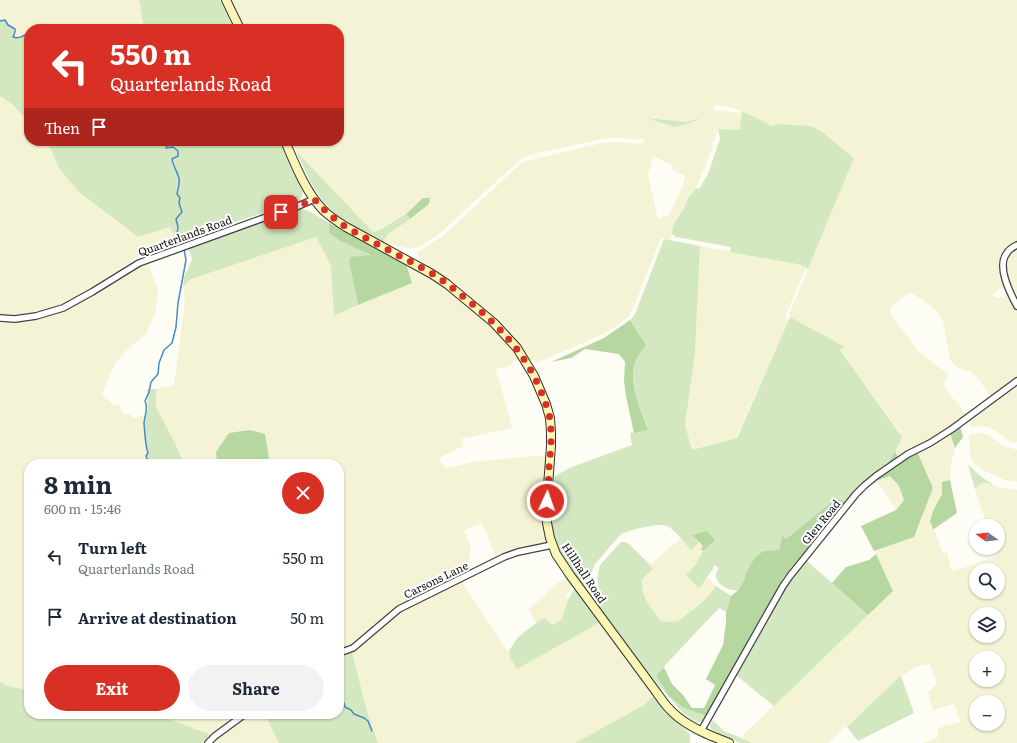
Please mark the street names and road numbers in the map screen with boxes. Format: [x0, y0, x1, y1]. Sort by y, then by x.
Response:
street label: Quarterlands Road [136, 211, 234, 259]
street label: Glen Road [797, 495, 843, 547]
street label: Hillhall Road [559, 539, 611, 606]
street label: Carsons Lane [401, 556, 471, 602]

